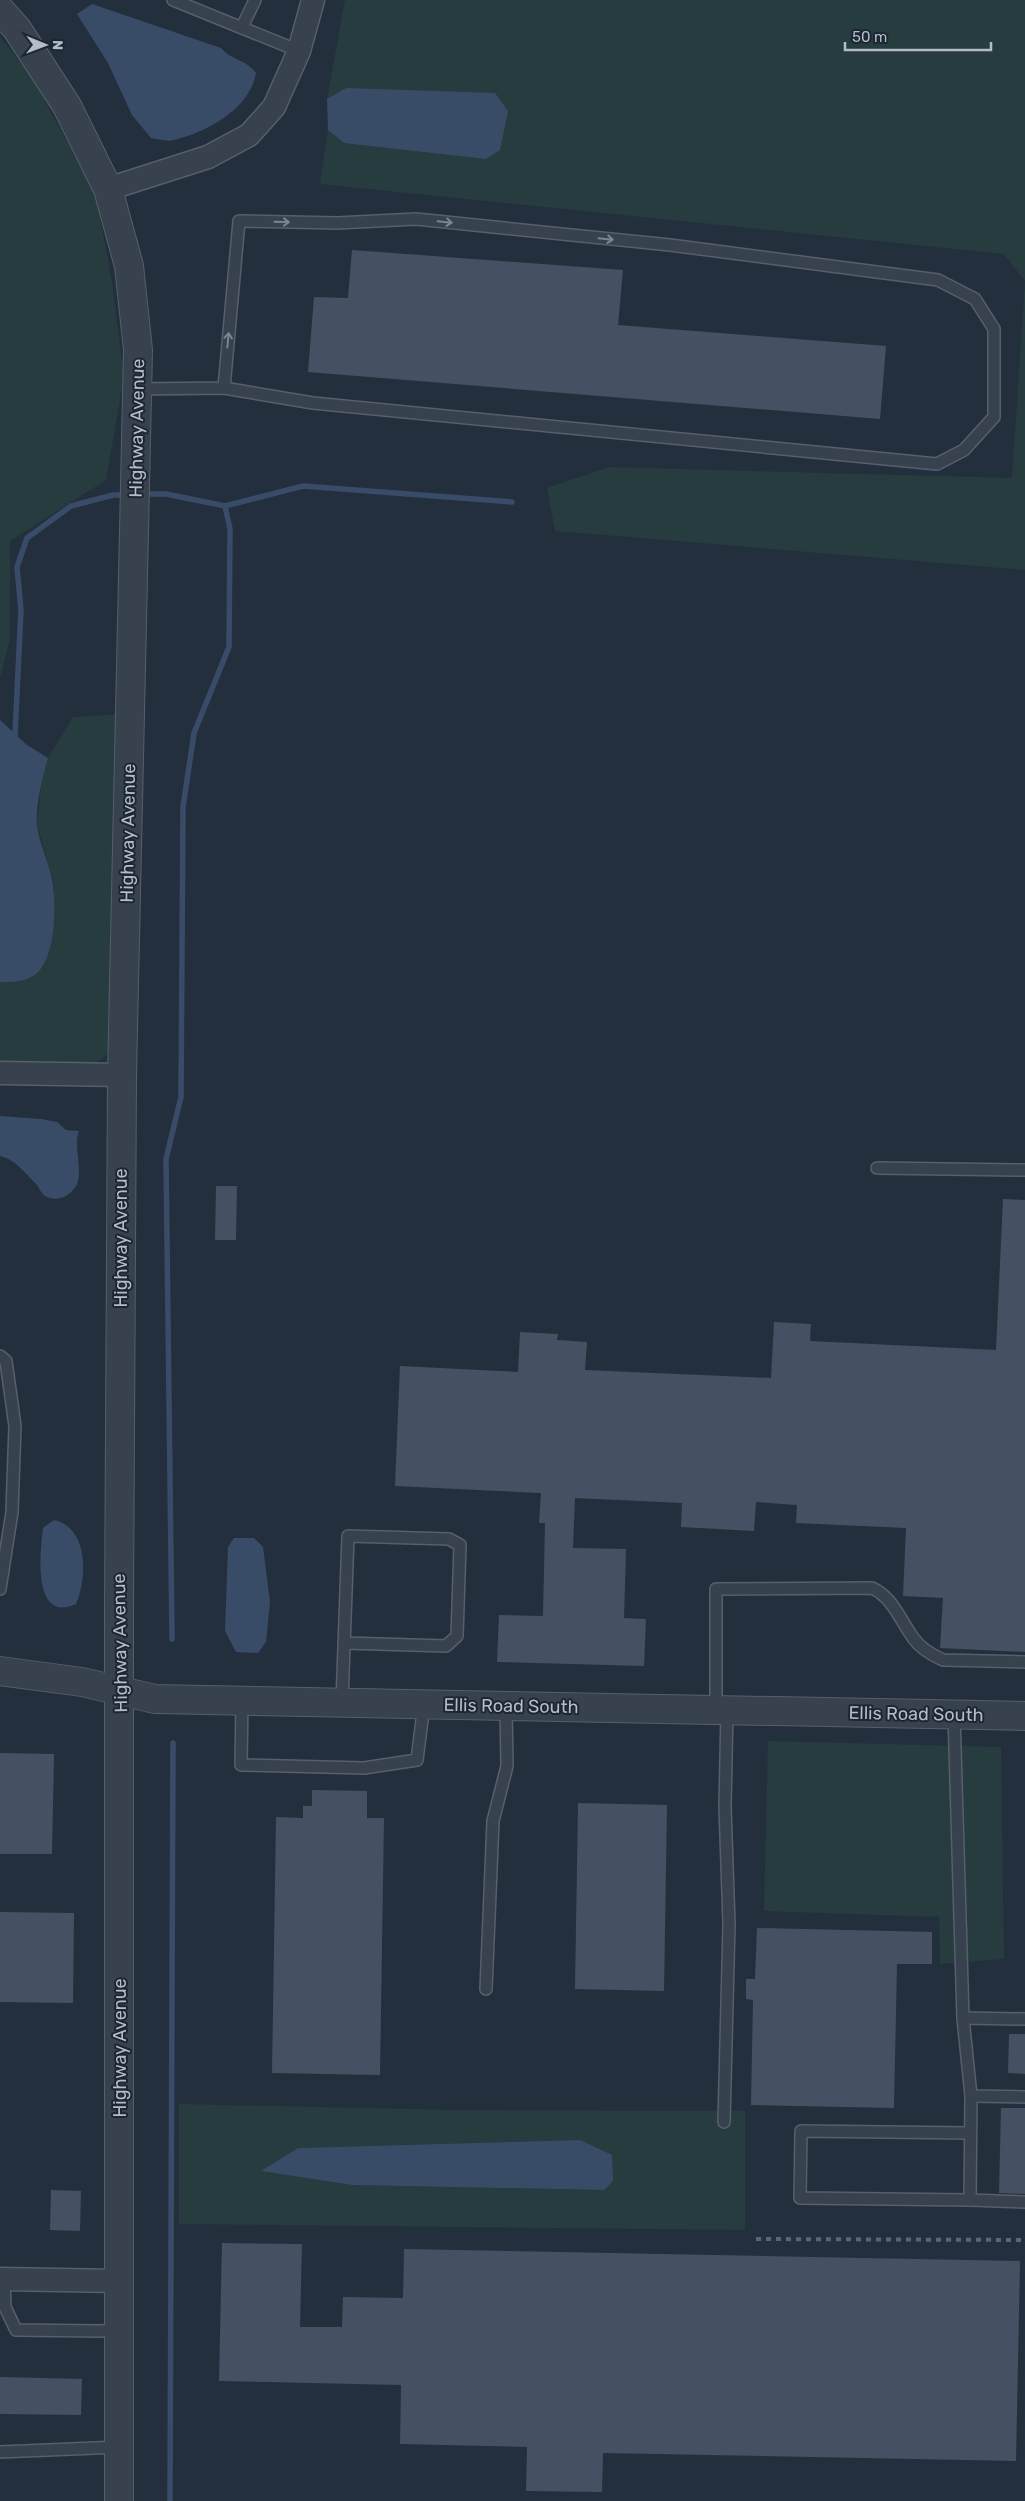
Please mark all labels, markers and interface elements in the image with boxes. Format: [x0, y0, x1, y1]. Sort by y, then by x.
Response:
north arrow [20, 20, 70, 70]
scale bar [845, 20, 991, 52]
text: 50 m [852, 28, 887, 46]
text: N [49, 40, 66, 50]
one-way arrow [274, 217, 290, 227]
one-way arrow [436, 217, 452, 227]
one-way arrow [598, 234, 614, 244]
one-way arrow [223, 332, 233, 348]
street label: Highway Avenue [125, 358, 149, 498]
street label: Highway Avenue [116, 763, 140, 903]
street label: Highway Avenue [110, 1168, 132, 1308]
street label: Highway Avenue [108, 1573, 132, 1713]
street label: Ellis Road South [443, 1694, 579, 1718]
street label: Ellis Road South [848, 1702, 984, 1726]
street label: Highway Avenue [109, 1978, 131, 2118]

